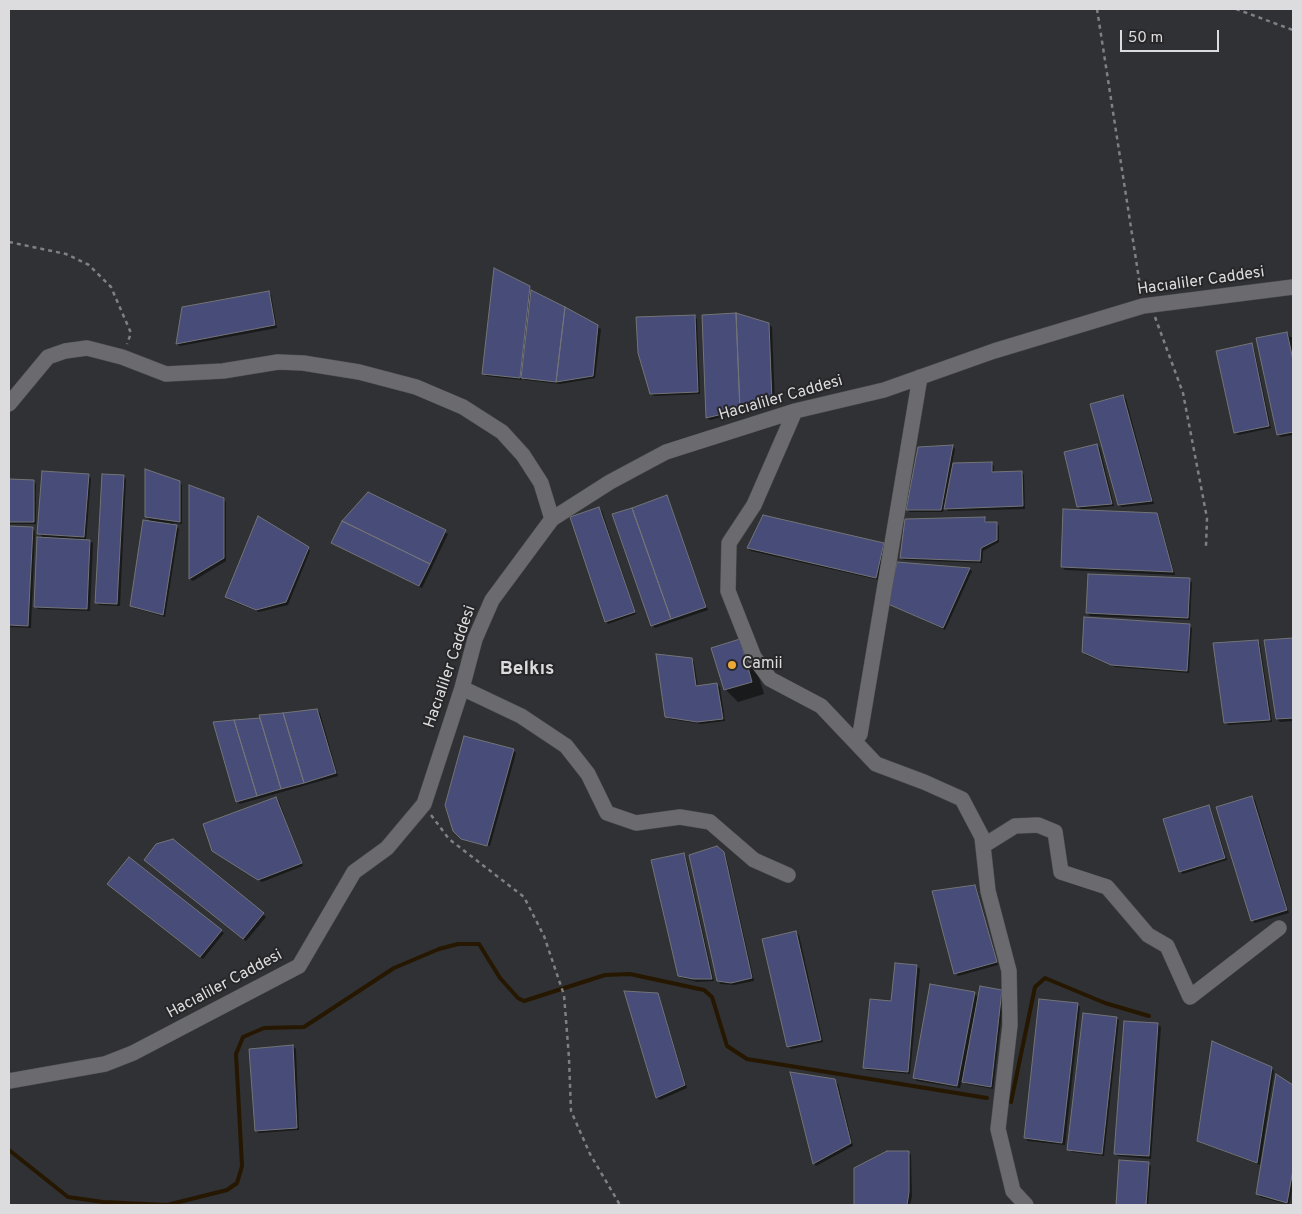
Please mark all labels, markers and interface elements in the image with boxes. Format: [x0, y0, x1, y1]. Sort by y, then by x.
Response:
scale bar [1122, 20, 1221, 52]
text: 50 m [1128, 29, 1163, 48]
street label: Hacıaliler Caddesi [1136, 264, 1266, 300]
street label: Hacıaliler Caddesi [717, 372, 845, 426]
street label: Hacıaliler Caddesi [421, 603, 481, 731]
place label: Camii [742, 655, 783, 675]
district label: Belkıs [500, 659, 554, 681]
marker: Camii [726, 659, 738, 671]
street label: Hacıaliler Caddesi [164, 946, 286, 1024]

